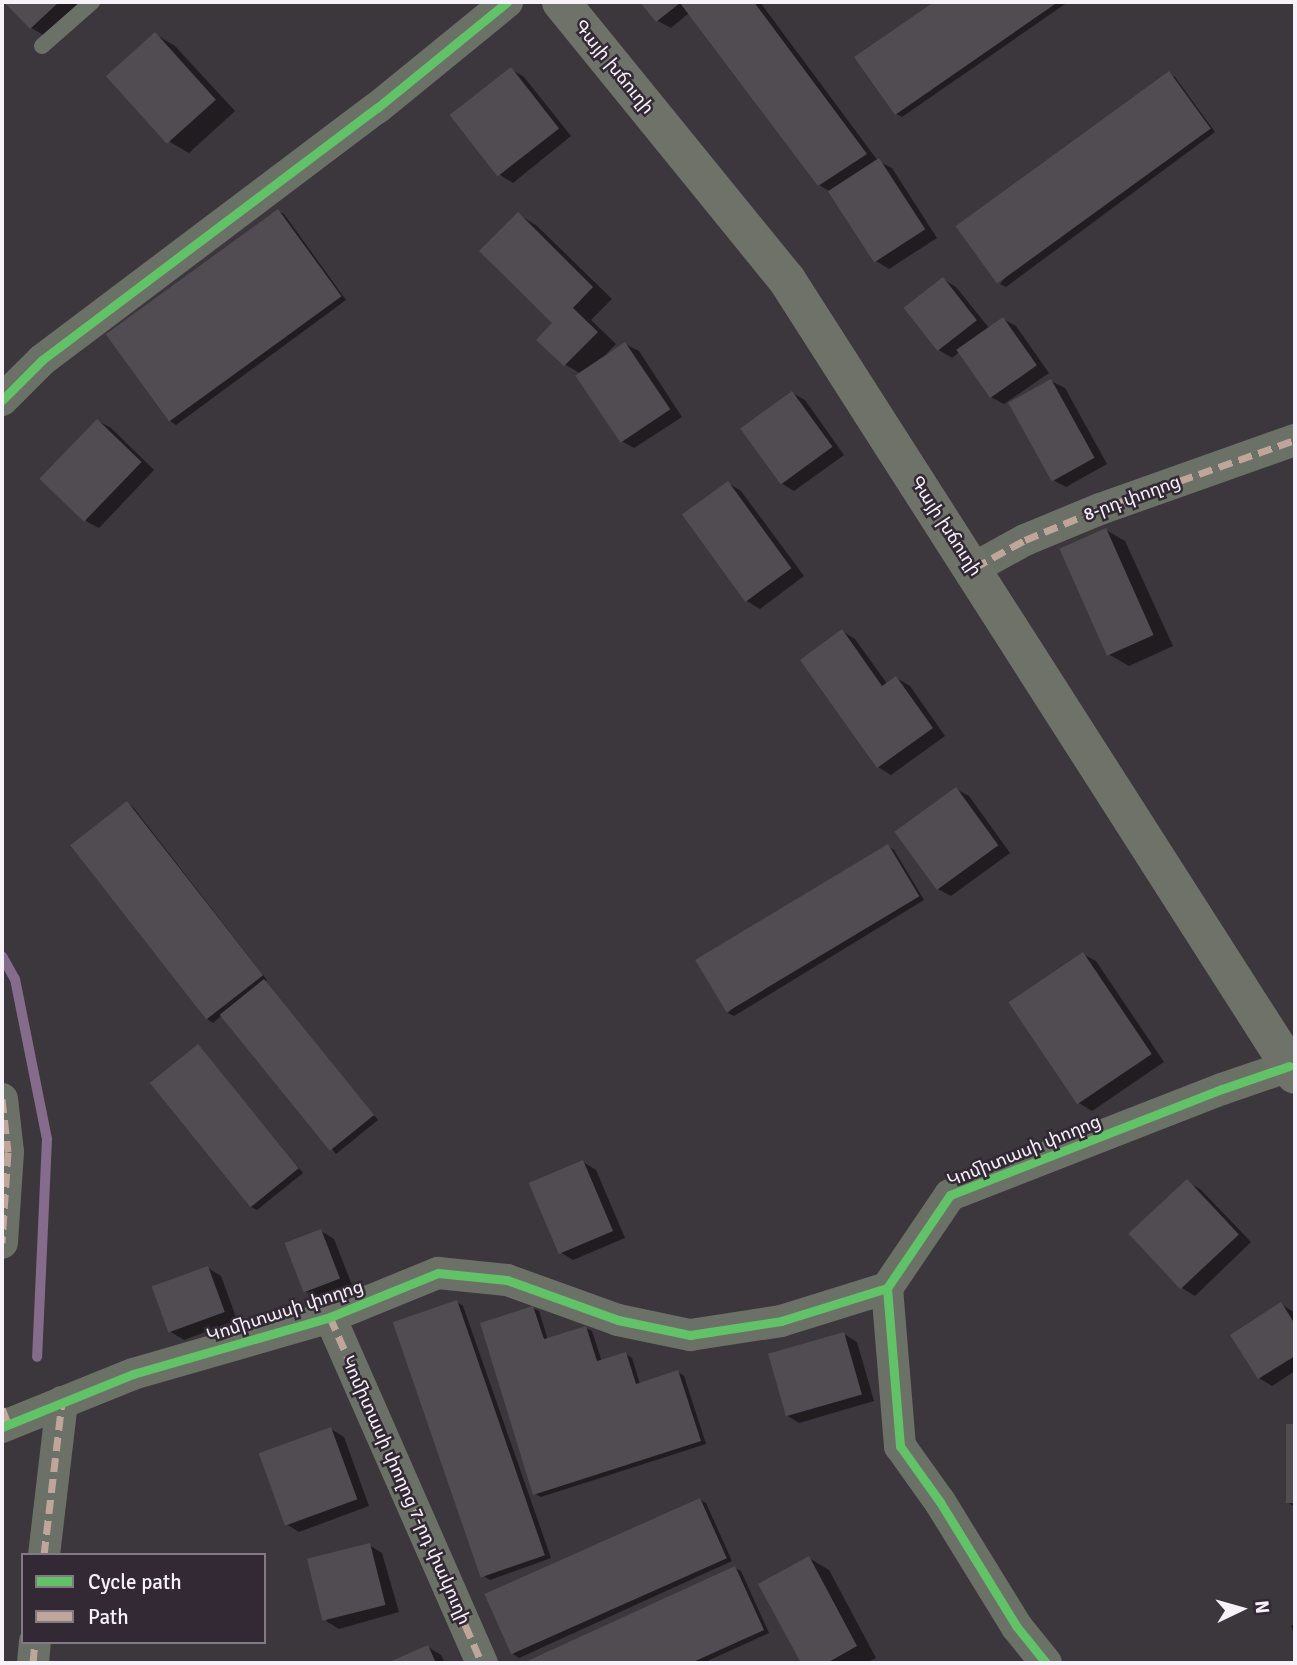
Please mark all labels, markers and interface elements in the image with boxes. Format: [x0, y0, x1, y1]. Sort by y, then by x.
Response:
street label: Գայի խճուղի [569, 16, 659, 118]
street label: 8-րդ փողոց [1081, 470, 1183, 526]
street label: Գայի խճուղի [906, 472, 986, 580]
street label: Կոմիտասի փողոց [944, 1110, 1104, 1192]
street label: Կոմիտասի փողոց [204, 1275, 366, 1347]
street label: Կոմիտասի փողոց 7-րդ փակուղի [337, 1352, 475, 1628]
legend [21, 1553, 266, 1644]
text: Cycle path [88, 1569, 182, 1595]
north arrow [1206, 1574, 1276, 1644]
text: N [1249, 1600, 1274, 1615]
text: Path [88, 1604, 129, 1630]

